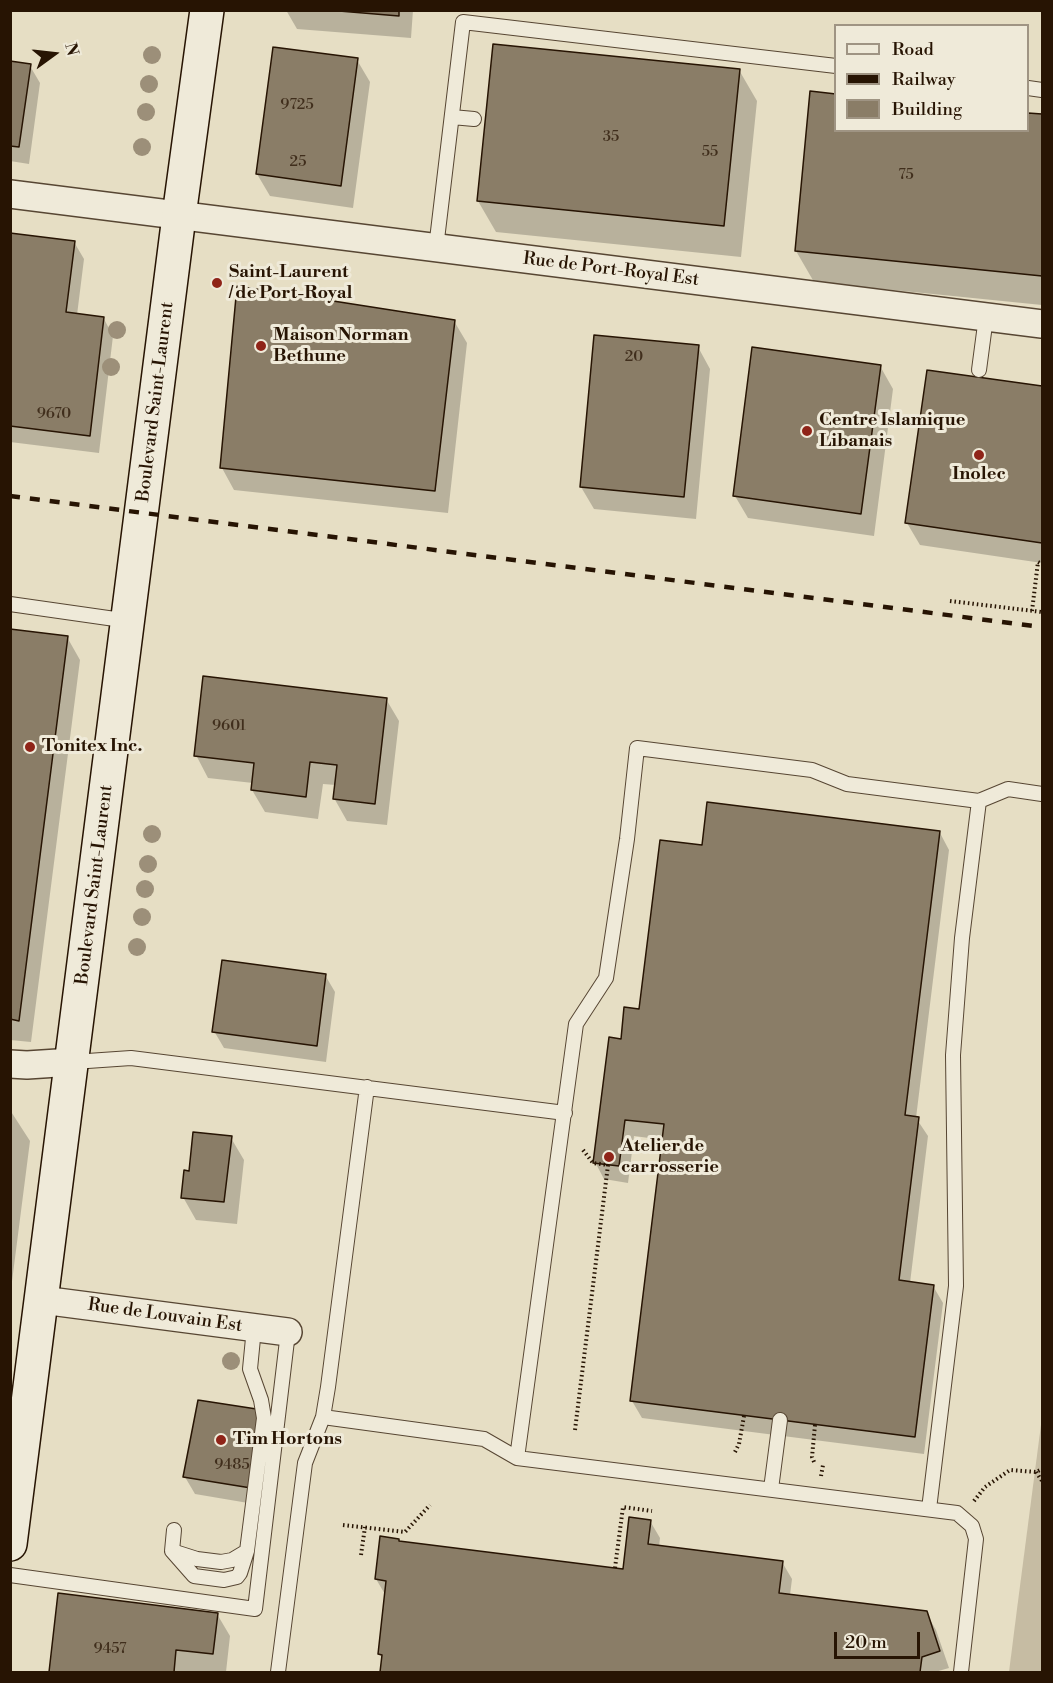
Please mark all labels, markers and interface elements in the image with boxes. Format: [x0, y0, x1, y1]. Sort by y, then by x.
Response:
north arrow [24, 24, 84, 84]
legend [834, 24, 1029, 132]
text: Road [892, 38, 934, 61]
text: N [60, 41, 83, 58]
text: Railway [892, 68, 955, 91]
house number: 9725 [280, 96, 314, 114]
text: Building [892, 98, 962, 121]
house number: 35 [603, 128, 619, 146]
house number: 55 [702, 143, 718, 161]
house number: 25 [290, 153, 306, 171]
house number: 75 [898, 166, 914, 184]
street label: Rue de Port-Royal Est [522, 248, 700, 292]
place label: Saint-Laurent / de Port-Royal [229, 262, 352, 304]
marker: Saint-Laurent / de Port-Royal [210, 276, 224, 290]
street label: Boulevard Saint-Laurent [133, 301, 179, 503]
place label: Maison Norman Bethune [273, 325, 408, 368]
marker: Maison Norman Bethune [254, 339, 268, 353]
house number: 20 [625, 348, 643, 366]
house number: 9670 [37, 405, 71, 423]
place label: Centre Islamique Libanais [819, 410, 965, 452]
marker: Centre Islamique Libanais [800, 424, 814, 438]
marker: Inolec [972, 448, 986, 462]
place label: Inolec [952, 464, 1006, 486]
house number: 9601 [212, 717, 246, 735]
place label: Tonitex Inc. [42, 736, 142, 758]
marker: Tonitex Inc. [23, 740, 37, 754]
street label: Boulevard Saint-Laurent [72, 784, 118, 986]
place label: Atelier de carrosserie [621, 1136, 719, 1178]
marker: Atelier de carrosserie [602, 1150, 616, 1164]
street label: Rue de Louvain Est [86, 1294, 244, 1338]
place label: Tim Hortons [233, 1429, 342, 1451]
marker: Tim Hortons [214, 1433, 228, 1447]
house number: 9485 [214, 1456, 250, 1474]
scale bar [837, 1620, 922, 1658]
text: 20 m [845, 1631, 887, 1654]
house number: 9457 [93, 1640, 127, 1658]

